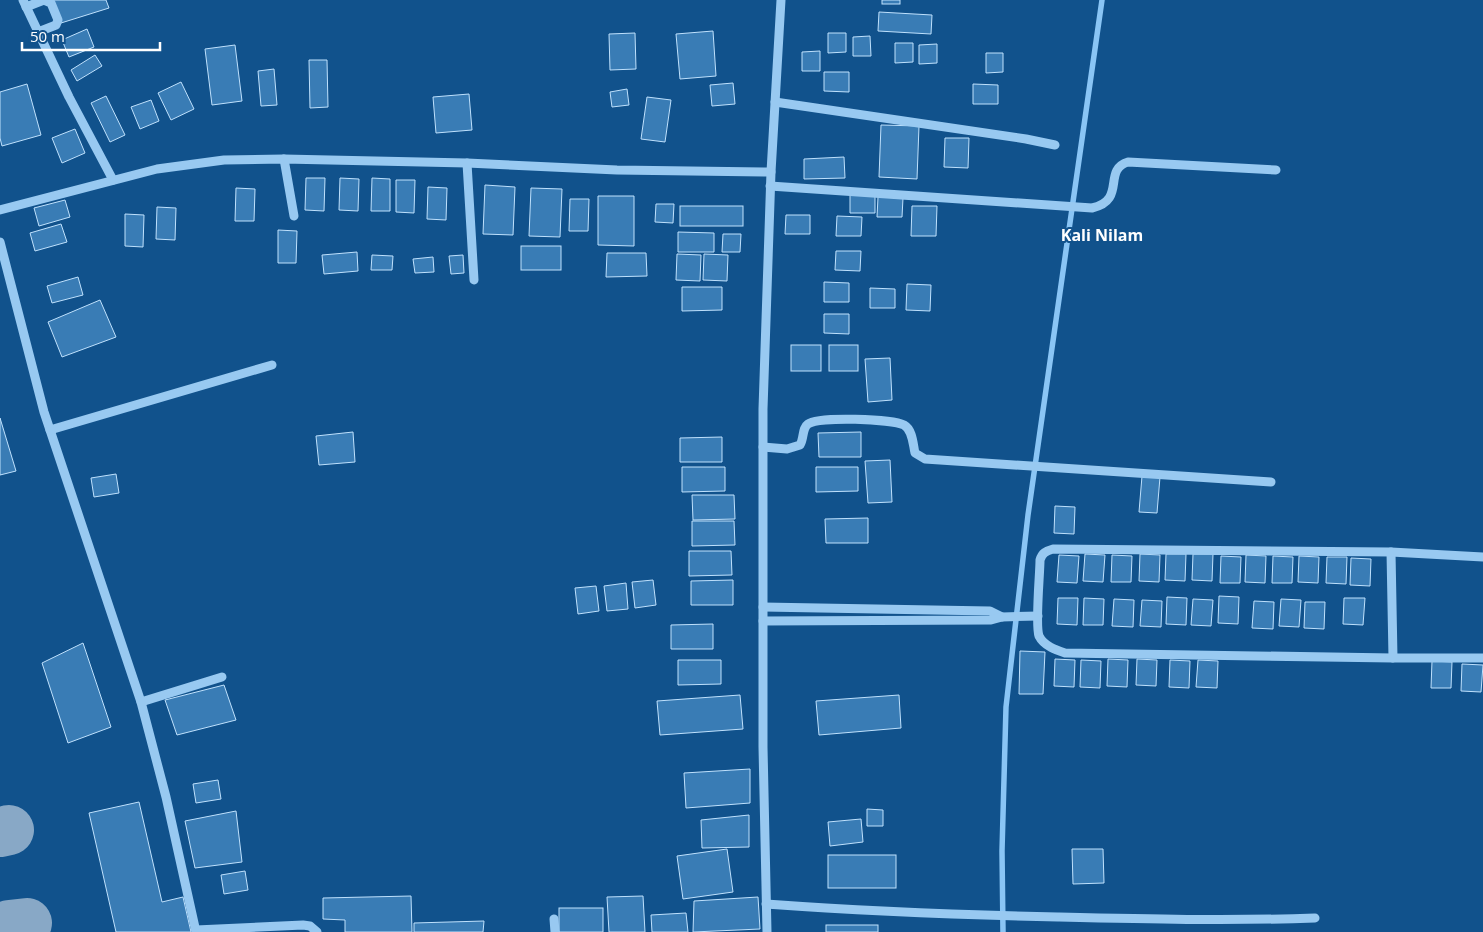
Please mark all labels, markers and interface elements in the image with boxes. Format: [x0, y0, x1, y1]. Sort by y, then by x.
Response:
scale bar [22, 20, 160, 52]
text: 50 m [30, 26, 65, 46]
district label: Kali Nilam [1061, 224, 1143, 246]

